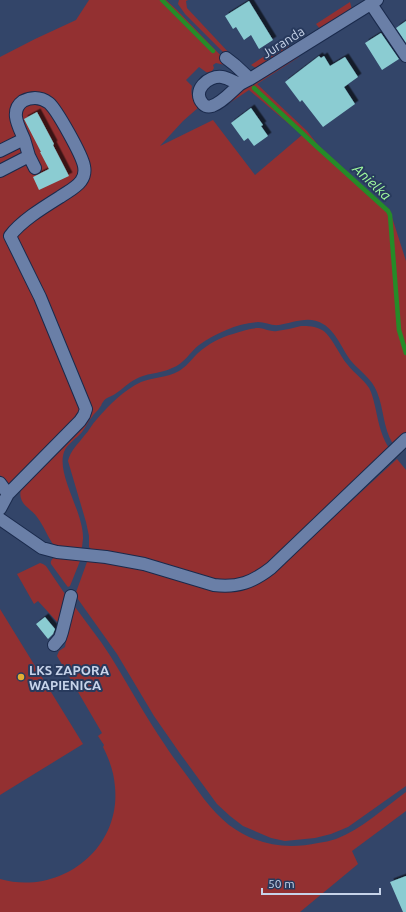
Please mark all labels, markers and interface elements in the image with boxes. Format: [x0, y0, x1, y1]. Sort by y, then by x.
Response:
street label: Juranda [259, 24, 307, 60]
water label: Anielka [349, 160, 395, 204]
place label: LKS ZAPORA WAPIENICA [29, 663, 110, 692]
marker: LKS ZAPORA WAPIENICA [16, 672, 26, 682]
scale bar [262, 870, 380, 896]
text: 50 m [268, 877, 295, 890]

